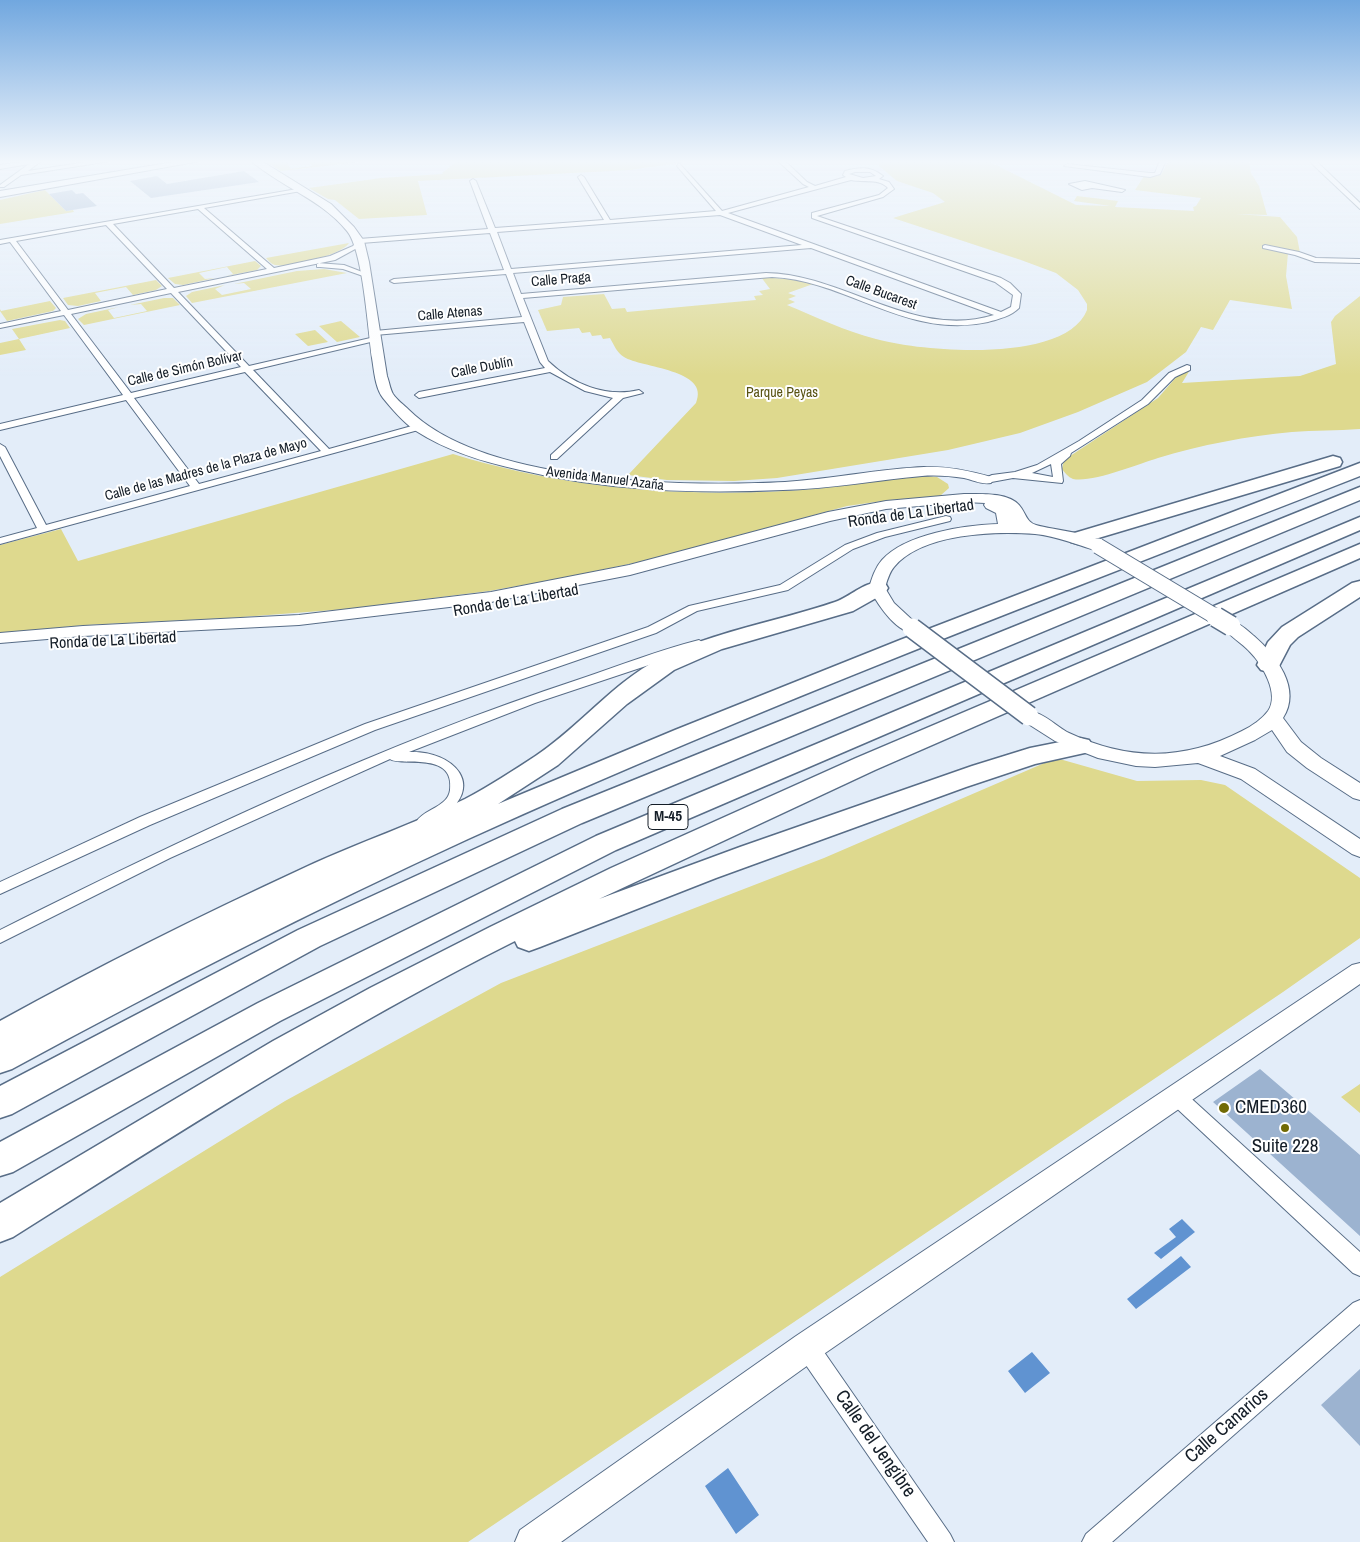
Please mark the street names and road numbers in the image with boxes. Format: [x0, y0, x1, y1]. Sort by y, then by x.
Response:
street label: Calle Praga [530, 269, 592, 291]
street label: Calle Bucarest [843, 272, 919, 314]
street label: Calle Atenas [417, 303, 483, 325]
street label: Calle de Simón Bolívar [126, 348, 244, 390]
street label: Calle Dublín [450, 354, 514, 382]
street label: Calle de las Madres de la Plaza de Mayo [103, 435, 309, 505]
street label: Avenida Manuel Azaña [545, 463, 665, 495]
street label: Ronda de La Libertad [847, 496, 975, 532]
street label: Ronda de La Libertad [452, 581, 580, 621]
street label: Ronda de La Libertad [49, 628, 177, 654]
road number: M-45 [648, 804, 688, 830]
street label: Calle Canarios [1181, 1384, 1273, 1468]
street label: Calle del Jengibre [830, 1386, 920, 1502]

